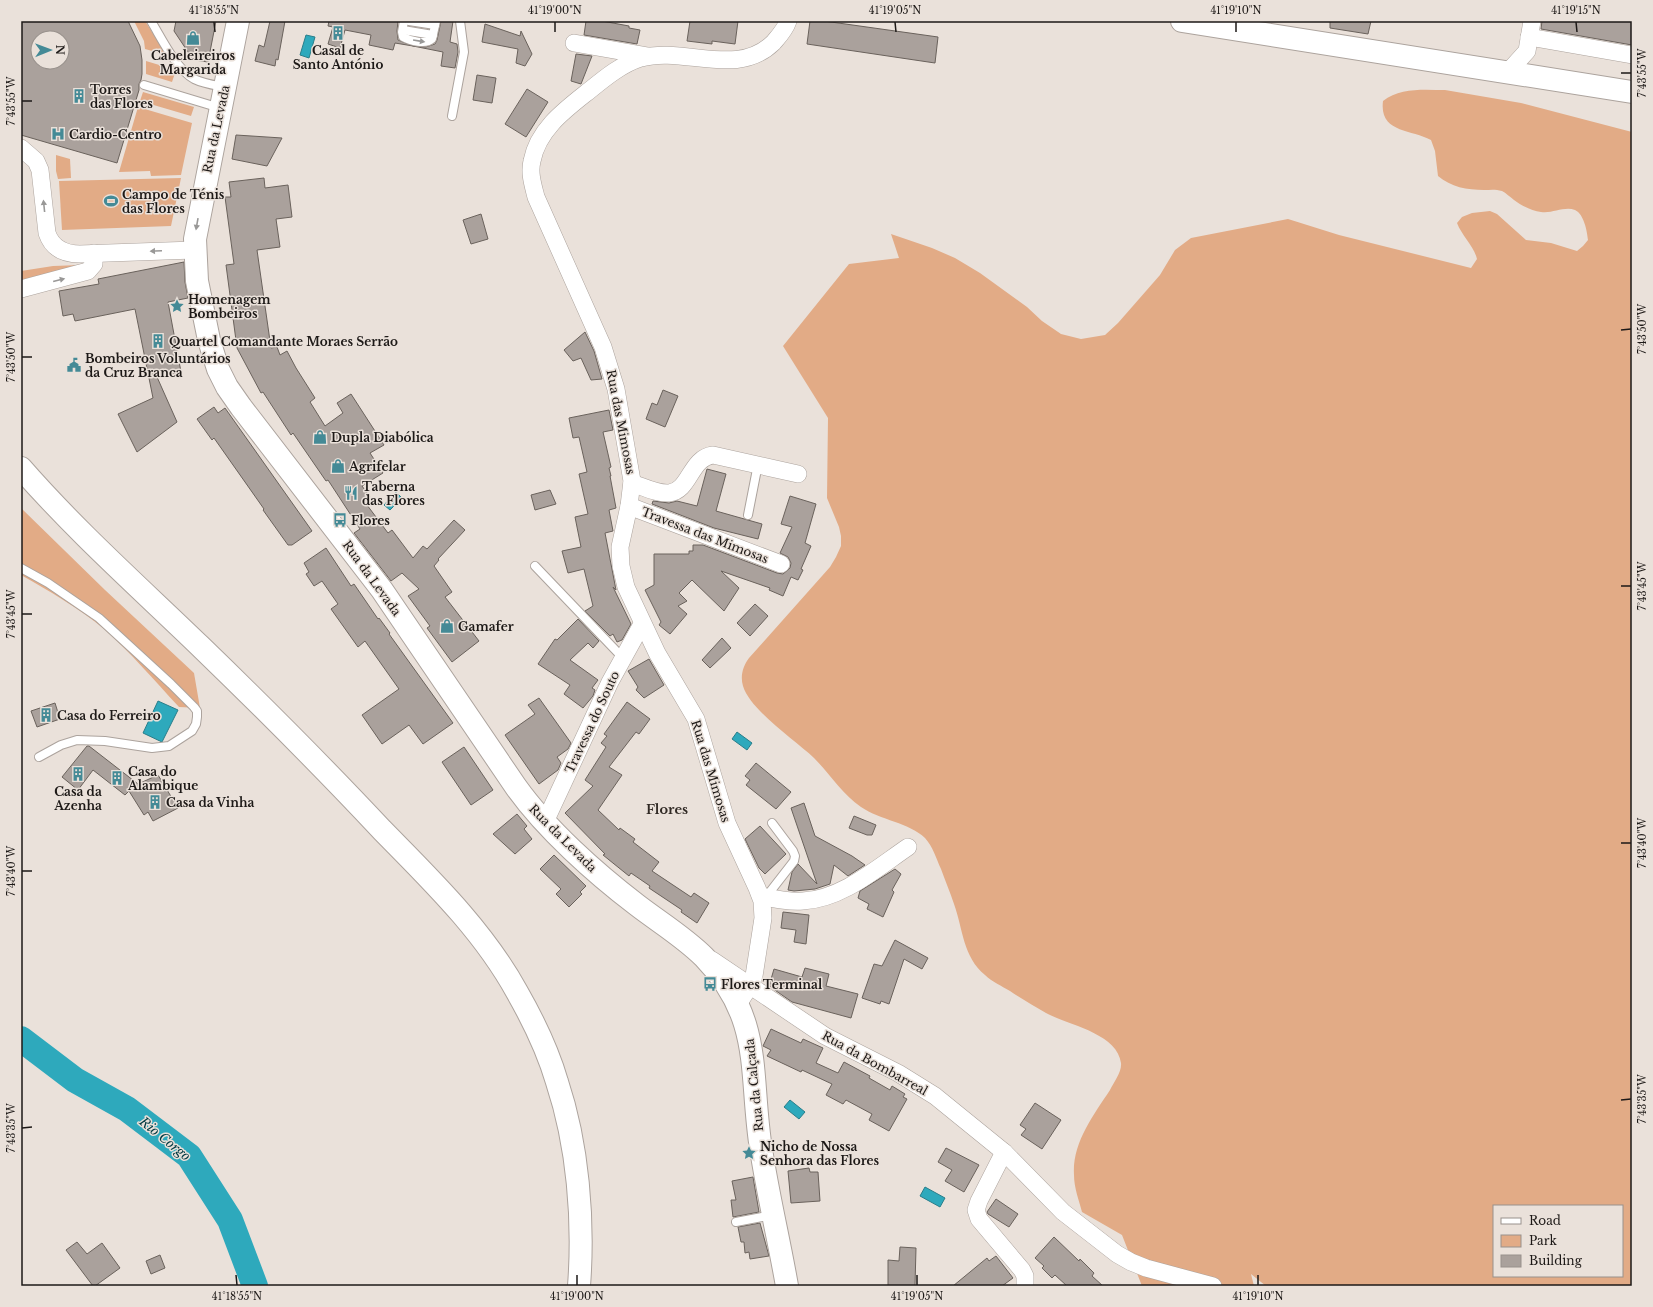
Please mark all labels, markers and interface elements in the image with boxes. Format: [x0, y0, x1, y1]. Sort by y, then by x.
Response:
text: 41°18'55"N [189, 4, 239, 17]
text: 41°19'00"N [528, 4, 582, 17]
text: 41°19'05"N [869, 4, 921, 17]
text: 41°19'10"N [1210, 4, 1262, 17]
text: 41°19'15"N [1551, 4, 1601, 17]
building icon: Casal de Santo António [330, 25, 346, 41]
north arrow [30, 30, 70, 70]
shop icon: Cabeleireiros Margarida [185, 30, 201, 46]
one-way arrow [413, 38, 425, 44]
place label: Casal de Santo António [293, 43, 383, 72]
text: N [53, 45, 67, 56]
place label: Cabeleireiros Margarida [151, 48, 235, 77]
text: 7°43'55"W [1636, 48, 1649, 97]
text: 7°43'55"W [5, 76, 18, 125]
place label: Torres das Flores [90, 82, 153, 111]
street label: Rua da Levada [199, 83, 233, 174]
building icon: Torres das Flores [71, 88, 87, 104]
hospital icon: Cardio-Centro [50, 126, 66, 142]
place label: Cardio-Centro [69, 127, 162, 142]
place label: Campo de Ténis das Flores [122, 187, 225, 216]
sports icon: Campo de Ténis das Flores [103, 193, 119, 209]
one-way arrow [41, 200, 47, 212]
one-way arrow [193, 218, 199, 230]
one-way arrow [150, 248, 162, 255]
one-way arrow [53, 276, 65, 282]
place label: Homenagem Bombeiros [188, 292, 271, 321]
place icon: Homenagem Bombeiros [169, 298, 185, 314]
text: 7°43'50"W [1636, 304, 1649, 354]
text: 7°43'50"W [5, 332, 18, 382]
building icon: Quartel Comandante Moraes Serrão [150, 333, 166, 349]
place label: Quartel Comandante Moraes Serrão [169, 334, 398, 349]
place label: Bombeiros Voluntários da Cruz Branca [85, 351, 231, 380]
public building icon: Bombeiros Voluntários da Cruz Branca [66, 357, 82, 373]
street label: Rua das Mimosas [603, 368, 639, 476]
shop icon: Dupla Diabólica [312, 429, 328, 445]
place label: Dupla Diabólica [331, 430, 434, 445]
shop icon: Agrifelar [330, 458, 346, 474]
place label: Agrifelar [348, 459, 406, 474]
place label: Taberna das Flores [362, 479, 425, 508]
restaurant icon: Taberna das Flores [343, 485, 359, 501]
street label: Travessa das Mimosas [639, 504, 771, 566]
bus stop icon: Flores [332, 512, 348, 528]
place label: Flores [351, 513, 390, 528]
street label: Rua da Levada [340, 537, 405, 619]
text: 7°43'45"W [1636, 561, 1649, 610]
text: 7°43'45"W [5, 589, 18, 638]
shop icon: Gamafer [439, 618, 455, 634]
place label: Gamafer [458, 619, 514, 634]
street label: Travessa do Souto [562, 668, 622, 776]
building icon: Casa do Ferreiro [38, 707, 54, 723]
place label: Casa do Ferreiro [57, 708, 161, 723]
street label: Rua das Mimosas [688, 718, 734, 824]
place label: Casa do Alambique [127, 764, 198, 793]
building icon: Casa da Azenha [70, 766, 86, 782]
building icon: Casa do Alambique [109, 770, 125, 786]
place label: Casa da Azenha [53, 784, 102, 813]
building icon: Casa da Vinha [147, 794, 163, 810]
place label: Casa da Vinha [166, 795, 254, 810]
street label: Rua da Levada [526, 801, 600, 875]
district label: Flores [646, 801, 688, 818]
text: 7°43'40"W [1636, 818, 1649, 868]
text: 7°43'40"W [5, 846, 18, 896]
bus stop icon: Flores Terminal [702, 976, 718, 992]
place label: Flores Terminal [721, 977, 823, 992]
street label: Rua da Bombarreal [819, 1028, 931, 1098]
street label: Rua da Calçada [742, 1037, 766, 1132]
text: 7°43'35"W [1636, 1074, 1649, 1124]
text: 7°43'35"W [5, 1103, 18, 1153]
water label: Rio Corgo [135, 1113, 194, 1165]
place label: Nicho de Nossa Senhora das Flores [760, 1139, 880, 1168]
place icon: Nicho de Nossa Senhora das Flores [741, 1145, 757, 1161]
legend [1493, 1205, 1623, 1277]
text: Road [1529, 1213, 1561, 1228]
text: Park [1529, 1233, 1557, 1248]
text: Building [1529, 1253, 1583, 1268]
text: 41°18'55"N [212, 1290, 262, 1303]
text: 41°19'00"N [550, 1290, 604, 1303]
text: 41°19'05"N [891, 1290, 943, 1303]
text: 41°19'10"N [1232, 1290, 1284, 1303]

